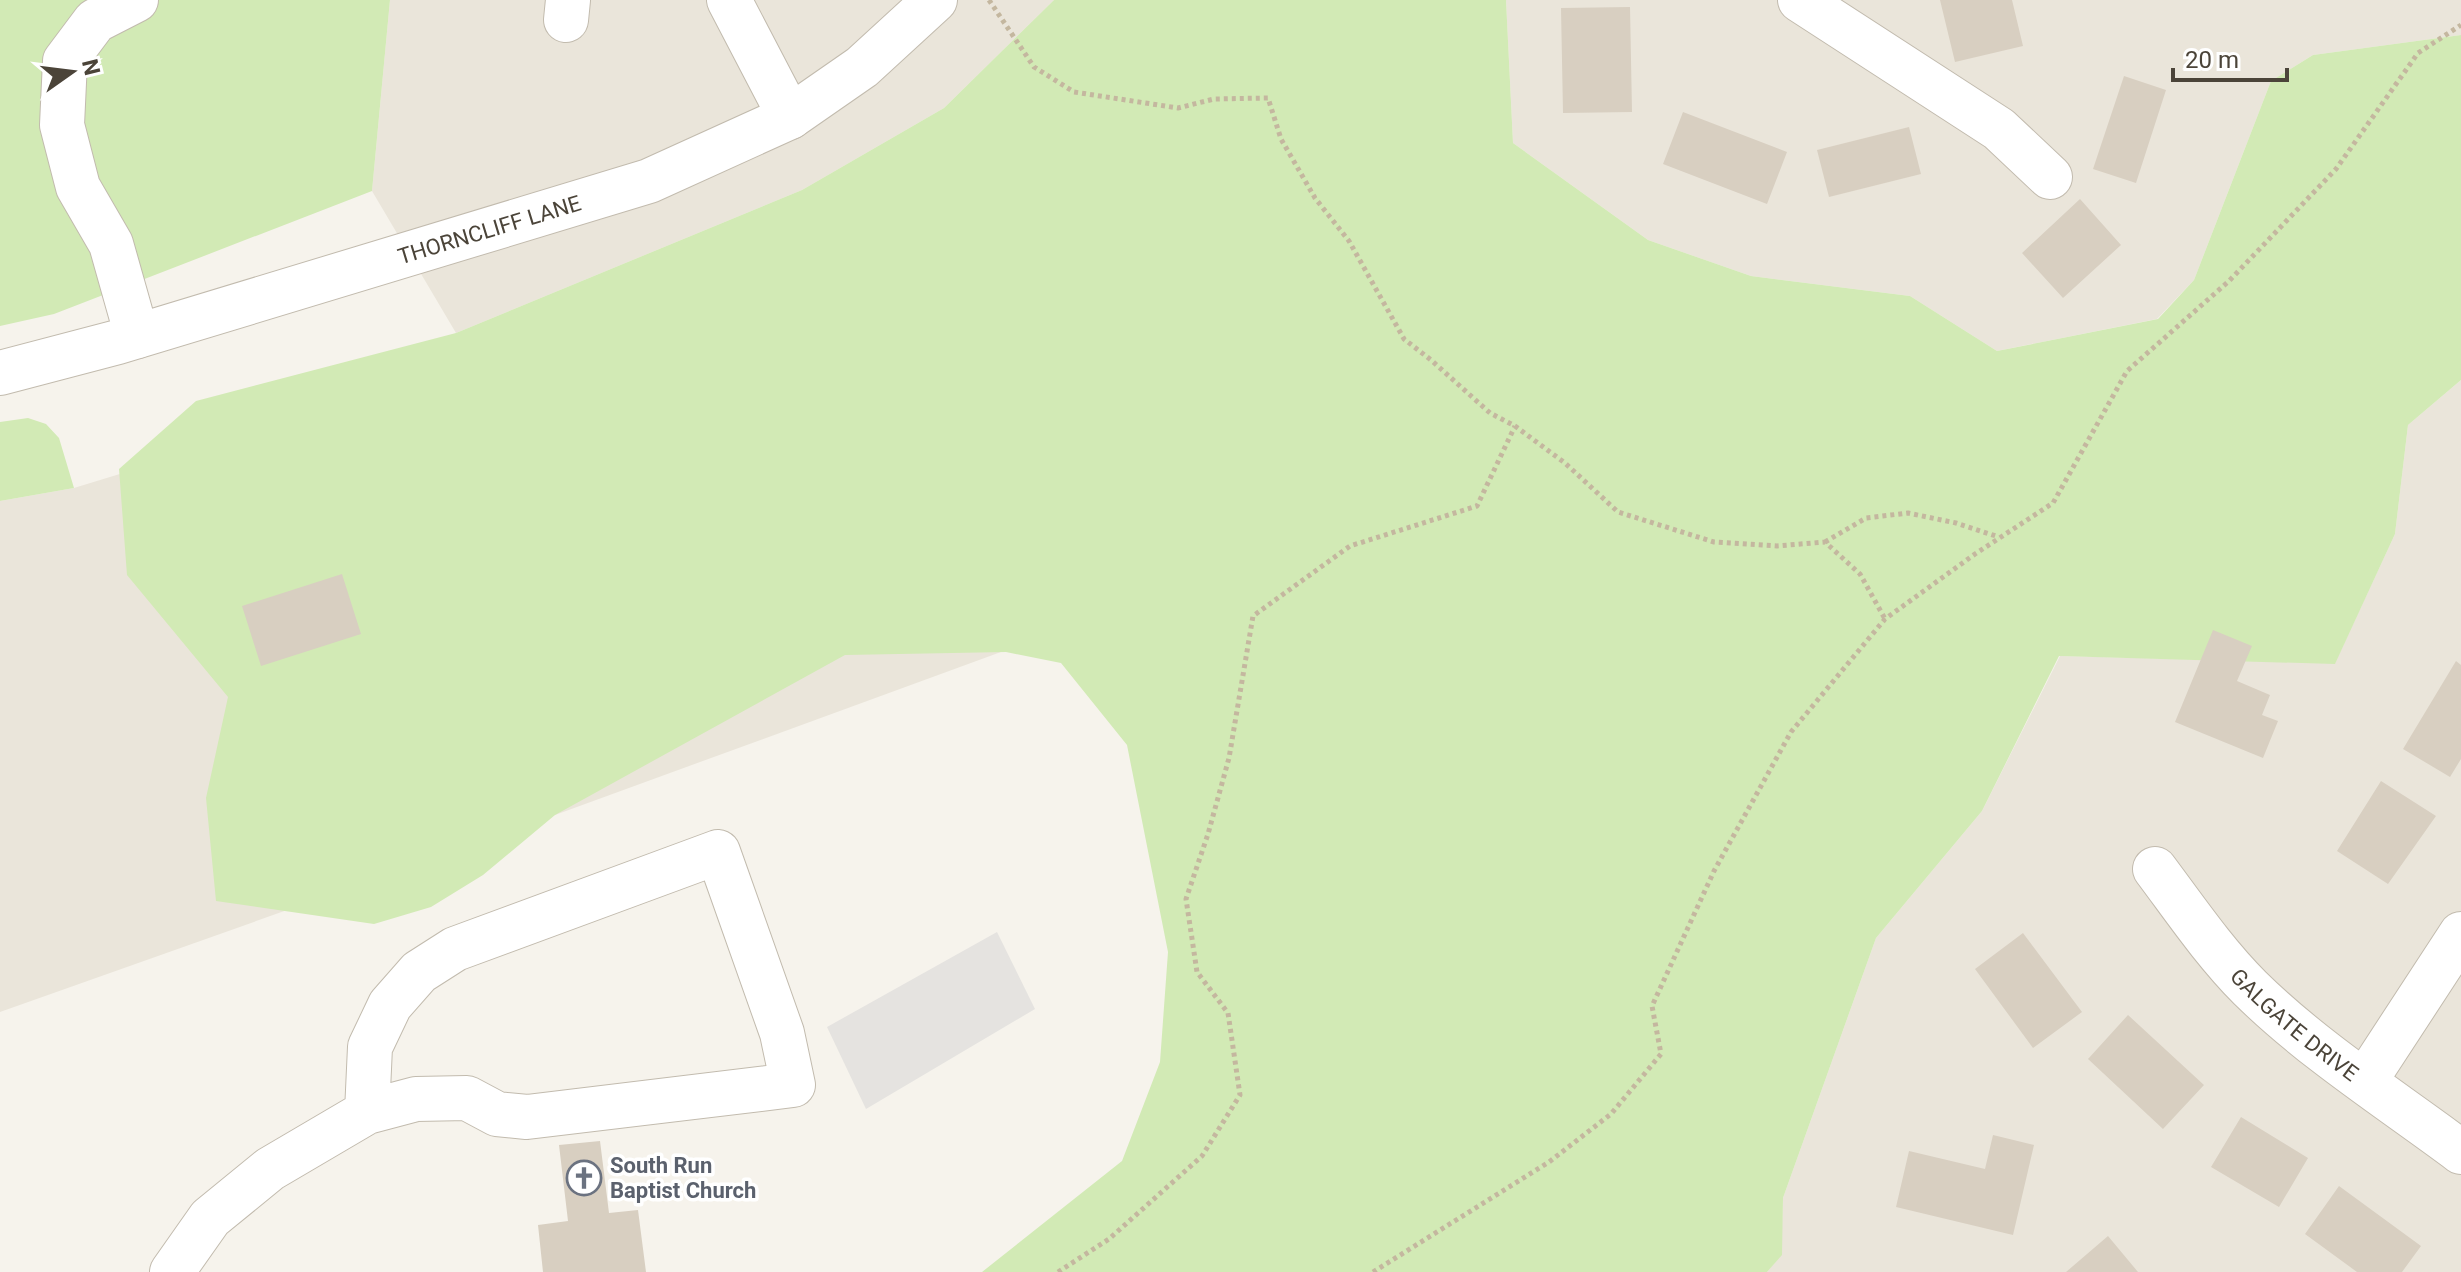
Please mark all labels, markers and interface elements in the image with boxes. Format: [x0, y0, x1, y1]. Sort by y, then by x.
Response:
north arrow [32, 32, 112, 112]
scale bar [2173, 32, 2287, 82]
text: 20 m [2185, 46, 2239, 74]
text: N [77, 57, 105, 78]
street label: THORNCLIFF LANE [395, 190, 584, 269]
street label: GALGATE DRIVE [2225, 963, 2363, 1086]
place label: South Run Baptist Church [610, 1153, 756, 1203]
church icon: South Run Baptist Church [565, 1159, 603, 1197]

